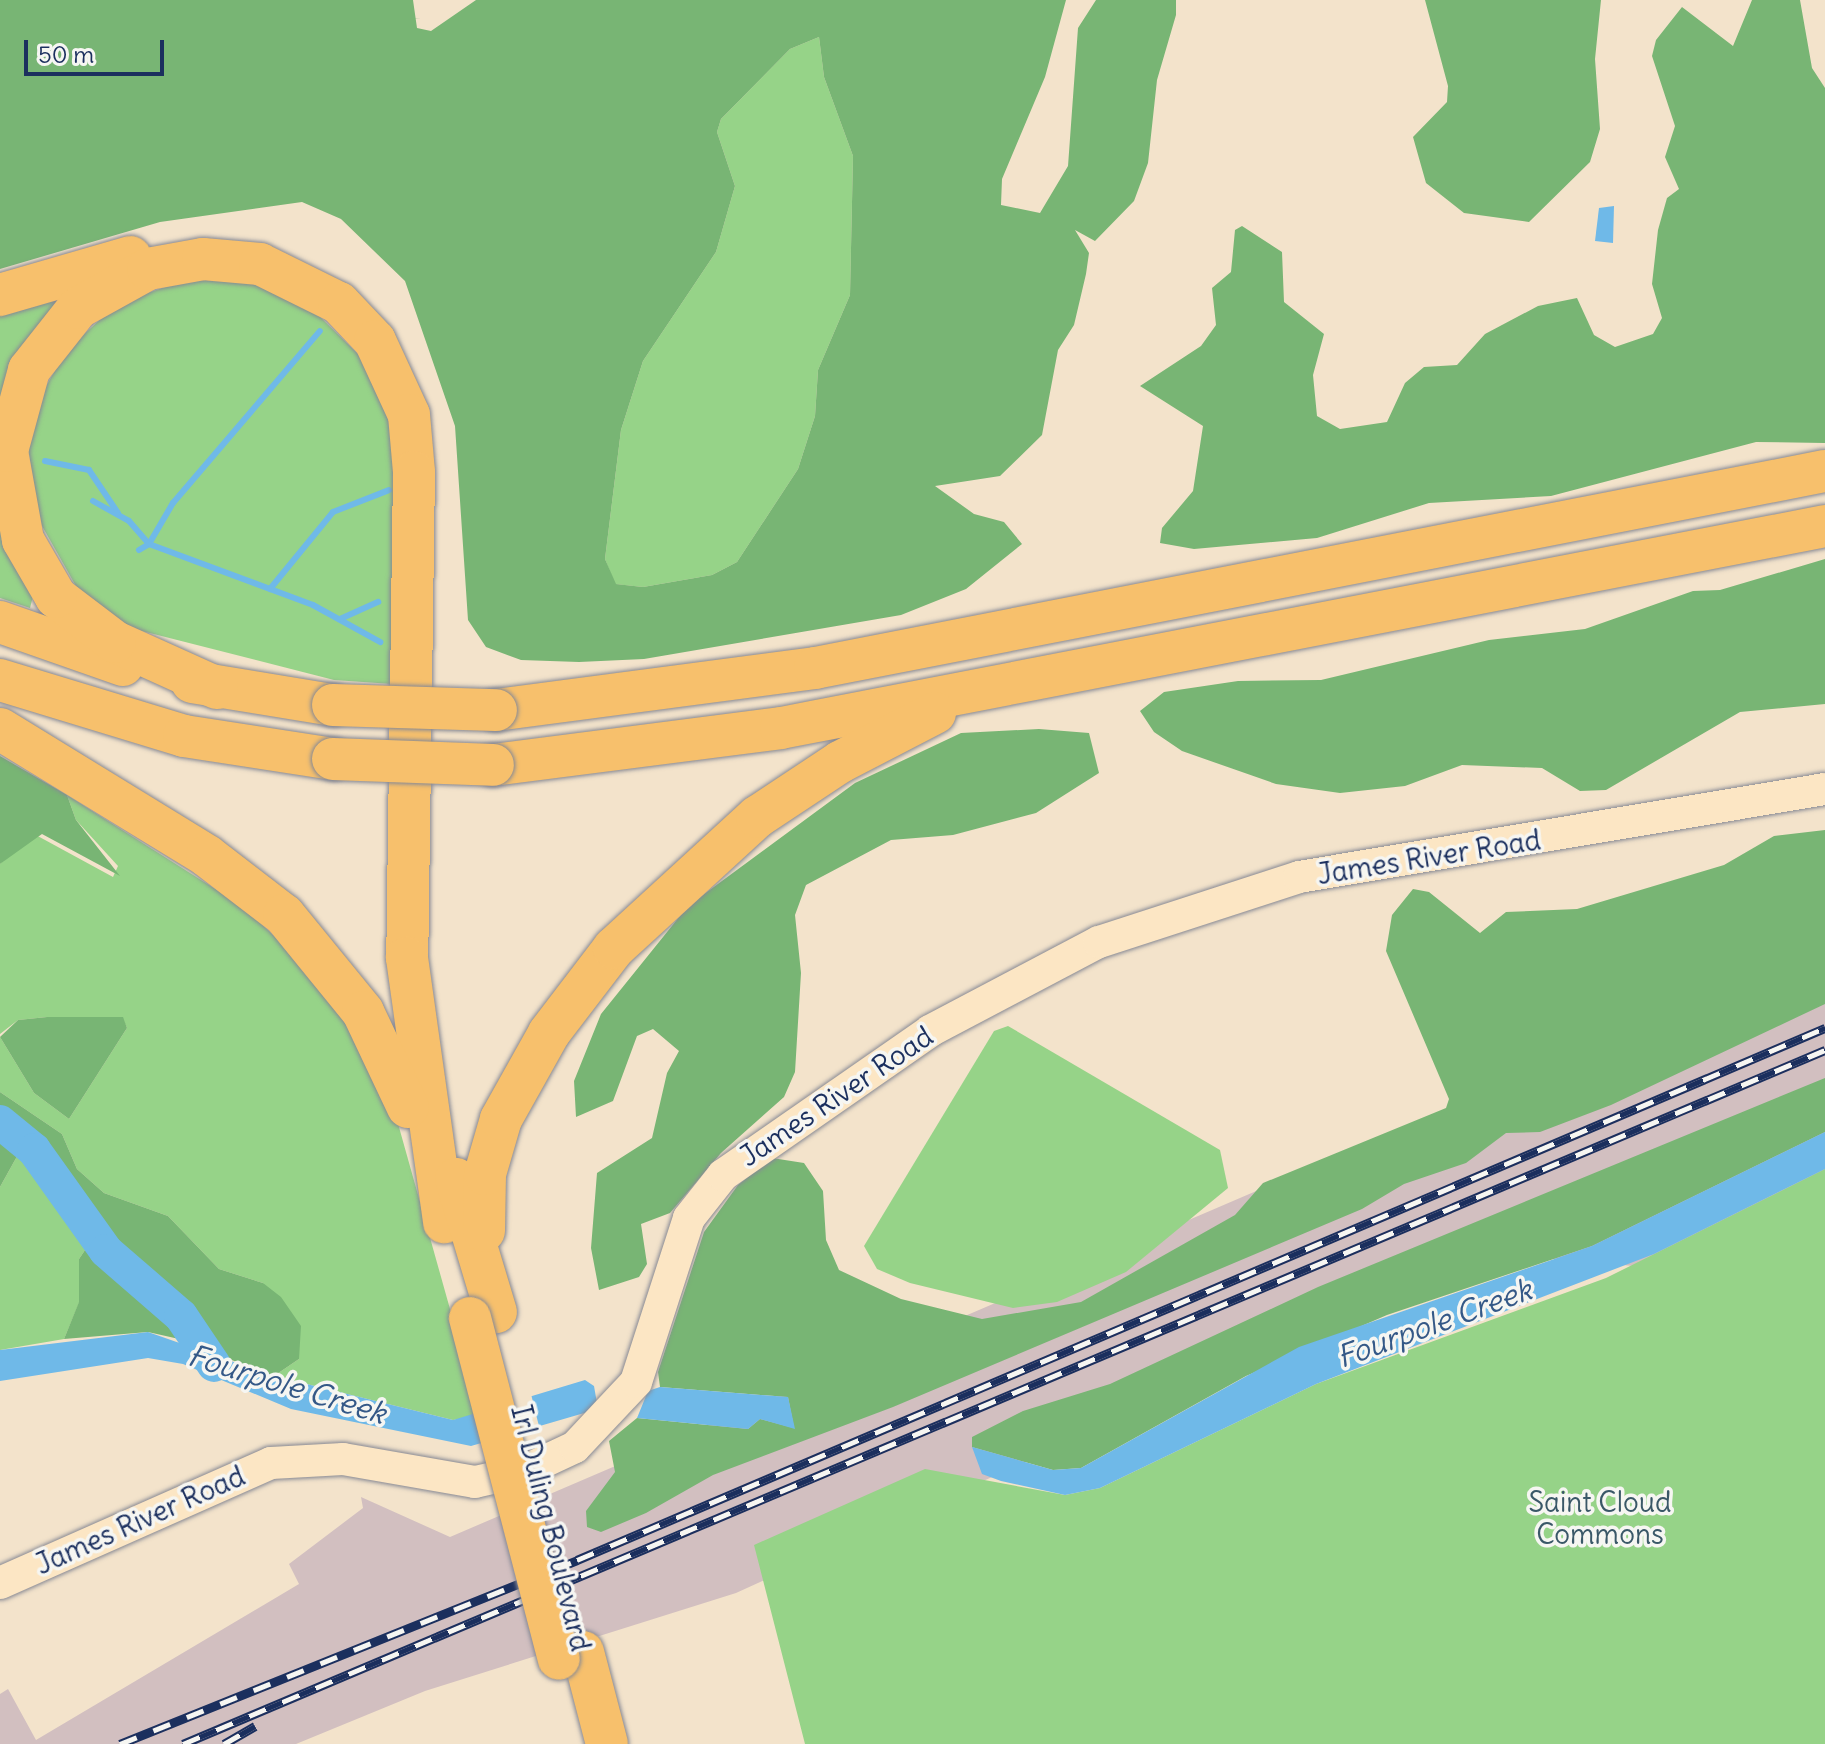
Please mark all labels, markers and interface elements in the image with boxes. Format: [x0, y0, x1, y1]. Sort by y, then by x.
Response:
scale bar [28, 24, 168, 74]
text: 50 m [38, 39, 94, 69]
street label: James River Road [1315, 823, 1543, 891]
street label: James River Road [733, 1019, 939, 1173]
water label: Fourpole Creek [1332, 1271, 1536, 1375]
water label: Fourpole Creek [184, 1337, 390, 1431]
street label: Irl Duling Boulevard [504, 1401, 598, 1655]
street label: James River Road [30, 1459, 250, 1581]
park label: Saint Cloud Commons [1528, 1485, 1672, 1551]

